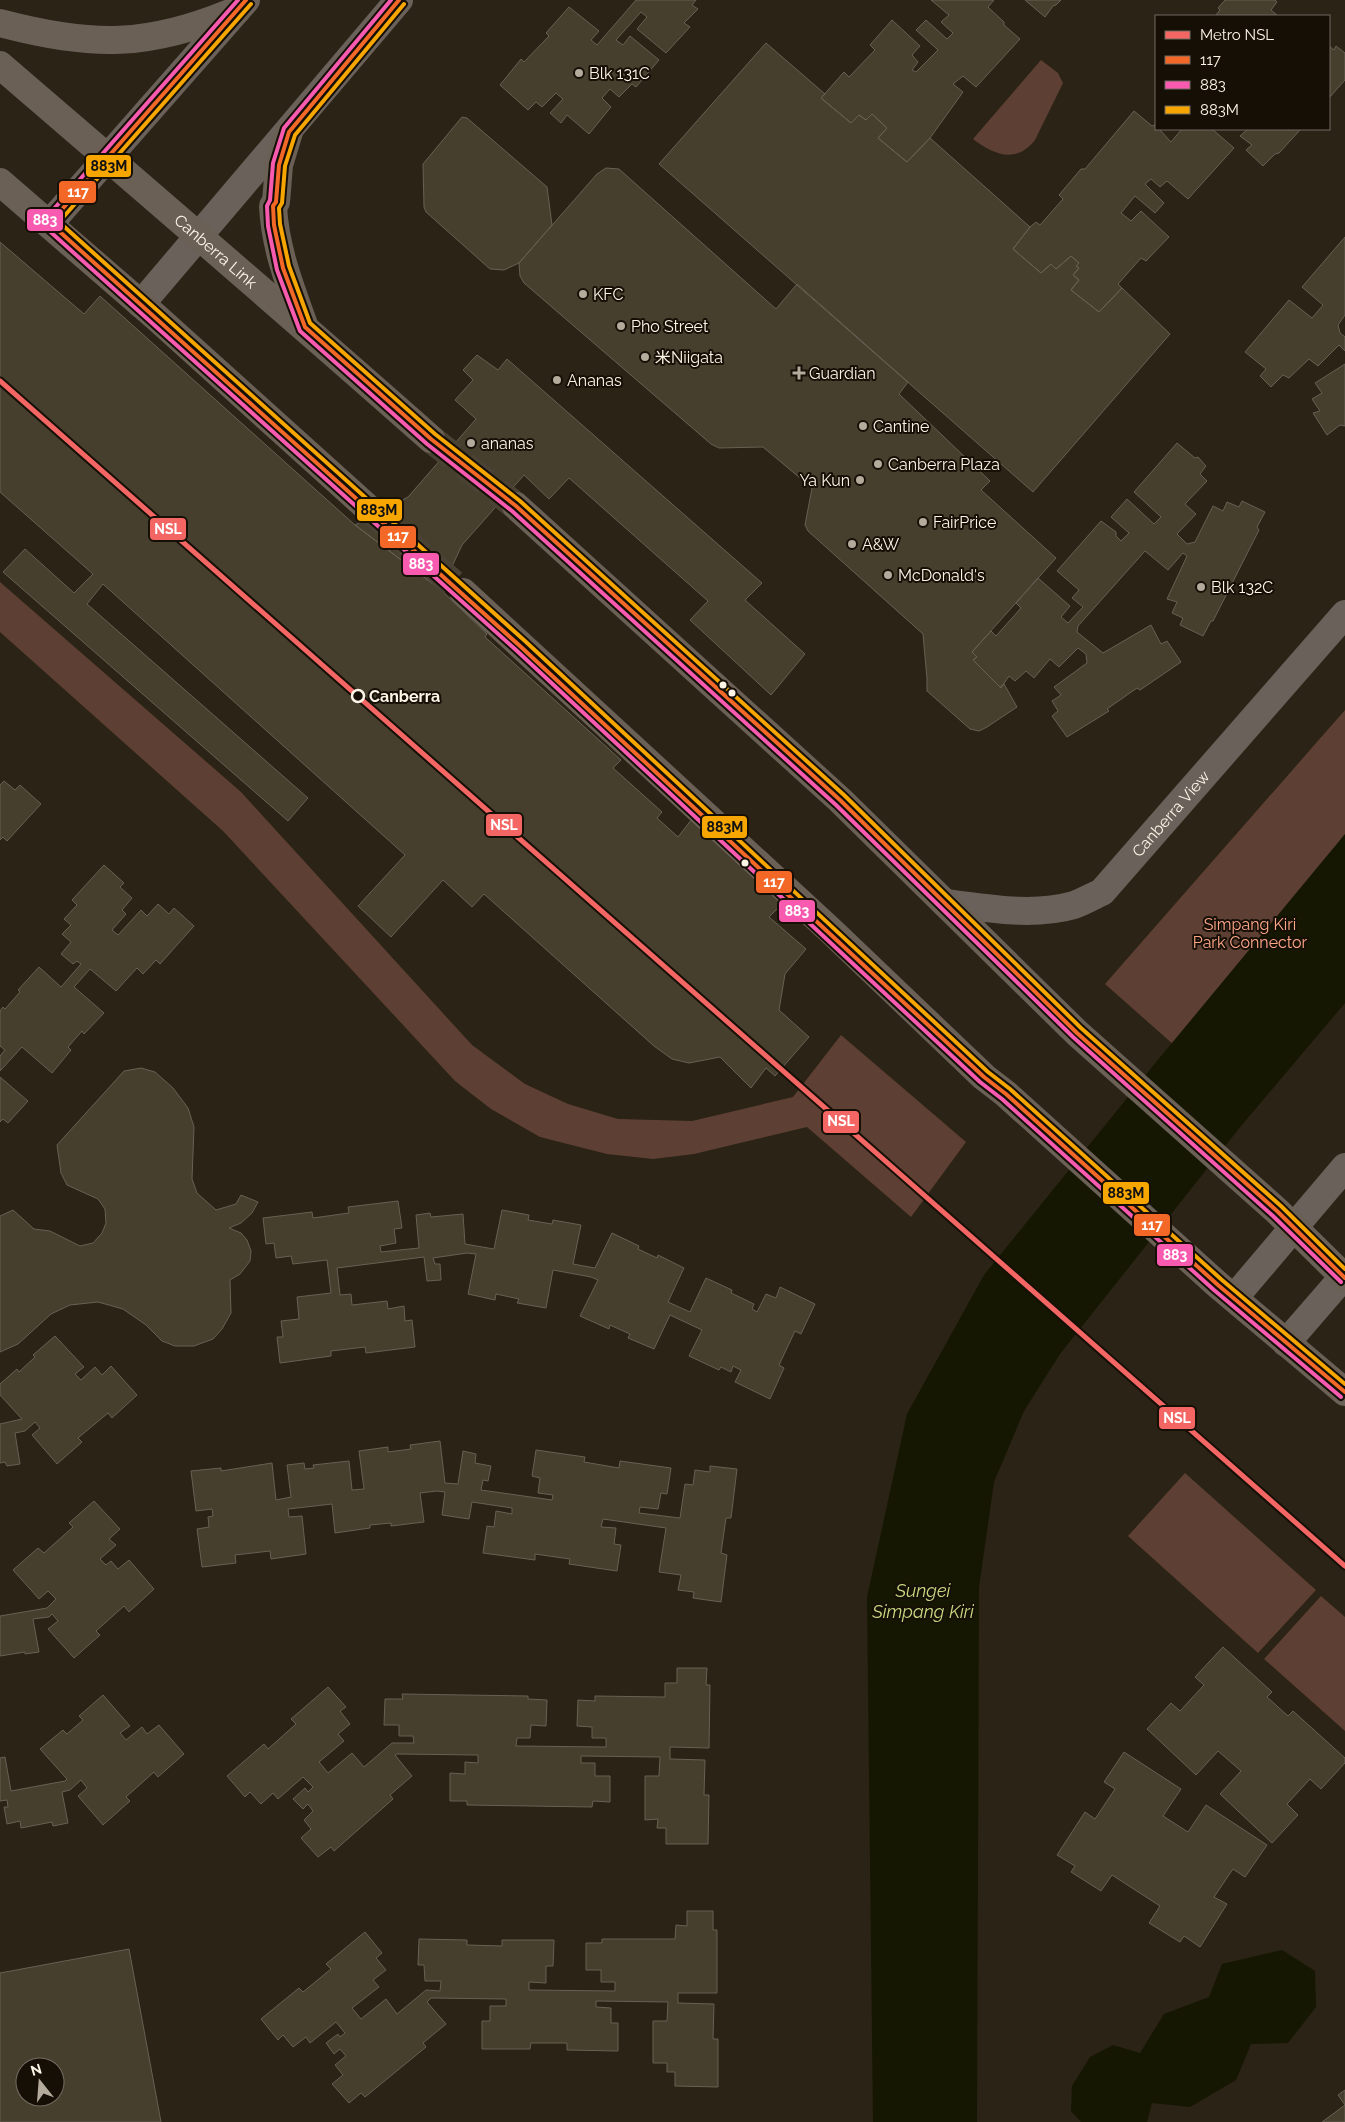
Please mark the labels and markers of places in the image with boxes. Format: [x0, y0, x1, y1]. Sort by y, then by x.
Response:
place label: Blk 131C [589, 64, 650, 83]
marker: Blk 131C [573, 67, 585, 79]
place label: KFC [593, 285, 623, 304]
marker: KFC [577, 288, 589, 300]
place label: Pho Street [631, 317, 709, 336]
marker: Pho Street [615, 320, 627, 332]
place label: 米Niigata [655, 348, 723, 367]
marker: 米Niigata [639, 351, 651, 363]
place label: Guardian [809, 364, 876, 383]
marker: Guardian [793, 367, 805, 379]
place label: Ananas [567, 371, 622, 390]
marker: Ananas [551, 374, 563, 386]
place label: Cantine [873, 417, 930, 436]
marker: Cantine [857, 420, 869, 432]
place label: ananas [481, 434, 534, 453]
marker: ananas [465, 437, 477, 449]
place label: Canberra Plaza [888, 455, 1000, 474]
marker: Canberra Plaza [872, 458, 884, 470]
place label: Ya Kun [799, 471, 850, 490]
marker: Ya Kun [854, 474, 866, 486]
place label: FairPrice [933, 513, 996, 532]
marker: FairPrice [917, 516, 929, 528]
place label: A&W [862, 535, 900, 554]
marker: A&W [846, 538, 858, 550]
place label: McDonald's [898, 566, 985, 585]
marker: McDonald's [882, 569, 894, 581]
place label: Blk 132C [1211, 578, 1273, 597]
marker: Blk 132C [1195, 581, 1207, 593]
unlabelled marker [718, 680, 728, 690]
place label: Canberra [369, 687, 440, 706]
unlabelled marker [727, 688, 737, 698]
marker: Canberra [351, 689, 365, 703]
unlabelled marker [740, 858, 750, 868]

